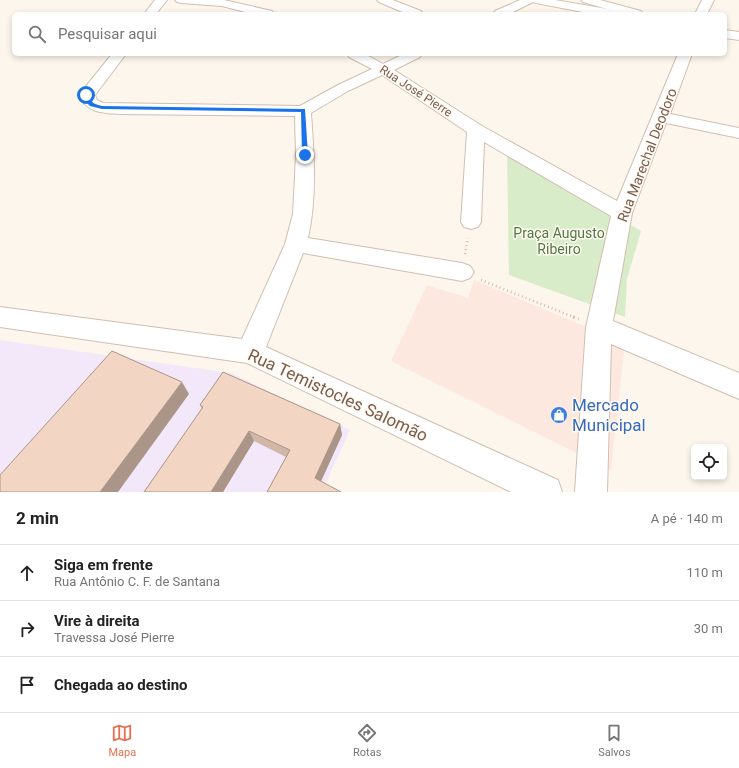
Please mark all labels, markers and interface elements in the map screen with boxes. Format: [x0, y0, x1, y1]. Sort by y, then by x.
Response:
search box [12, 12, 727, 56]
icon: search [26, 23, 48, 45]
text: Pesquisar aqui [58, 25, 157, 43]
street label: Rua José Pierre [377, 62, 455, 120]
route start [77, 86, 95, 104]
street label: Rua Marechal Deodoro [614, 86, 680, 224]
route end [296, 146, 314, 164]
park label: Praça Augusto Ribeiro [513, 225, 605, 257]
street label: Rua Temistocles Salomão [245, 344, 431, 446]
place label: Mercado Municipal [572, 395, 646, 435]
shop icon: Mercado Municipal [549, 405, 569, 425]
map controls [691, 444, 727, 480]
button: locate [691, 444, 727, 480]
text: 2 min [16, 508, 59, 528]
text: A pé · 140 m [651, 511, 723, 526]
text: Siga em frente [54, 556, 153, 574]
icon: ahead [16, 562, 38, 584]
text: 110 m [686, 565, 723, 580]
text: Rua Antônio C. F. de Santana [54, 574, 220, 589]
text: Vire à direita [54, 612, 140, 630]
icon: right [16, 618, 38, 640]
text: 30 m [694, 621, 723, 636]
text: Travessa José Pierre [54, 630, 175, 645]
icon: arrive [16, 674, 38, 696]
text: Chegada ao destino [54, 676, 188, 694]
tab: Mapa [108, 722, 136, 759]
tab: Rotas [353, 722, 381, 759]
tab: Salvos [598, 722, 631, 759]

